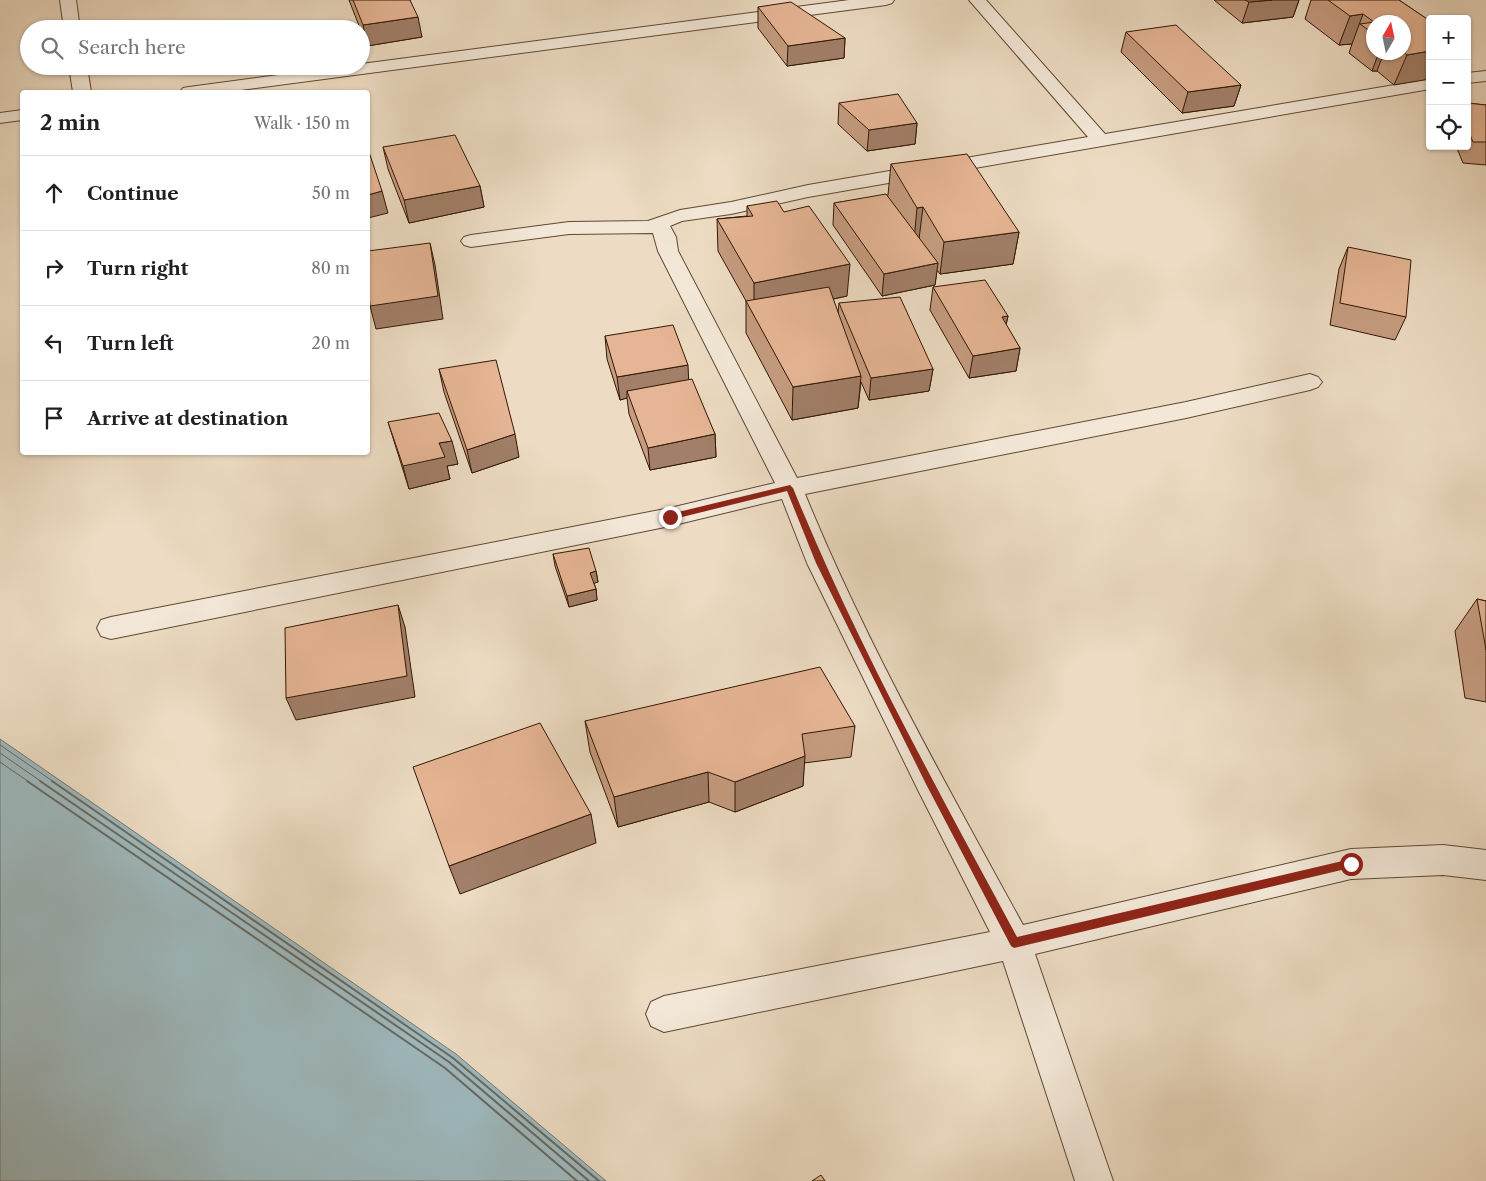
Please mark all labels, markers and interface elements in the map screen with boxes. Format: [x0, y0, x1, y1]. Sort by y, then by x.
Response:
north arrow [1366, 15, 1411, 60]
map controls [1426, 15, 1471, 150]
button: + [1426, 15, 1471, 60]
search box [20, 20, 370, 75]
icon: search [38, 34, 66, 62]
text: Search here [78, 36, 186, 59]
button: − [1426, 60, 1471, 105]
button: locate [1426, 105, 1471, 150]
text: 2 min [40, 110, 100, 135]
text: Walk · 150 m [254, 113, 350, 133]
icon: ahead [40, 179, 68, 207]
text: Continue [87, 182, 179, 205]
text: 50 m [312, 183, 350, 203]
icon: right [40, 254, 68, 282]
text: Turn right [87, 257, 188, 280]
text: 80 m [311, 258, 350, 278]
icon: left [40, 329, 68, 357]
text: Turn left [87, 332, 174, 355]
text: 20 m [311, 333, 350, 353]
icon: arrive [40, 404, 68, 432]
text: Arrive at destination [87, 407, 288, 430]
route end [659, 506, 682, 529]
route start [1340, 853, 1363, 876]

